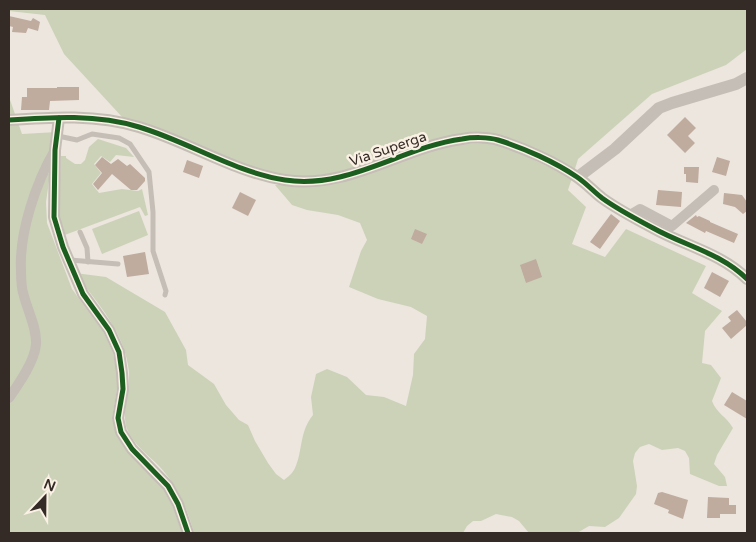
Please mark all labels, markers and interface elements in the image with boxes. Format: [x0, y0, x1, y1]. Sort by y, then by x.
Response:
street label: Via Superga [347, 128, 429, 170]
north arrow [20, 472, 70, 522]
text: N [41, 475, 58, 495]

